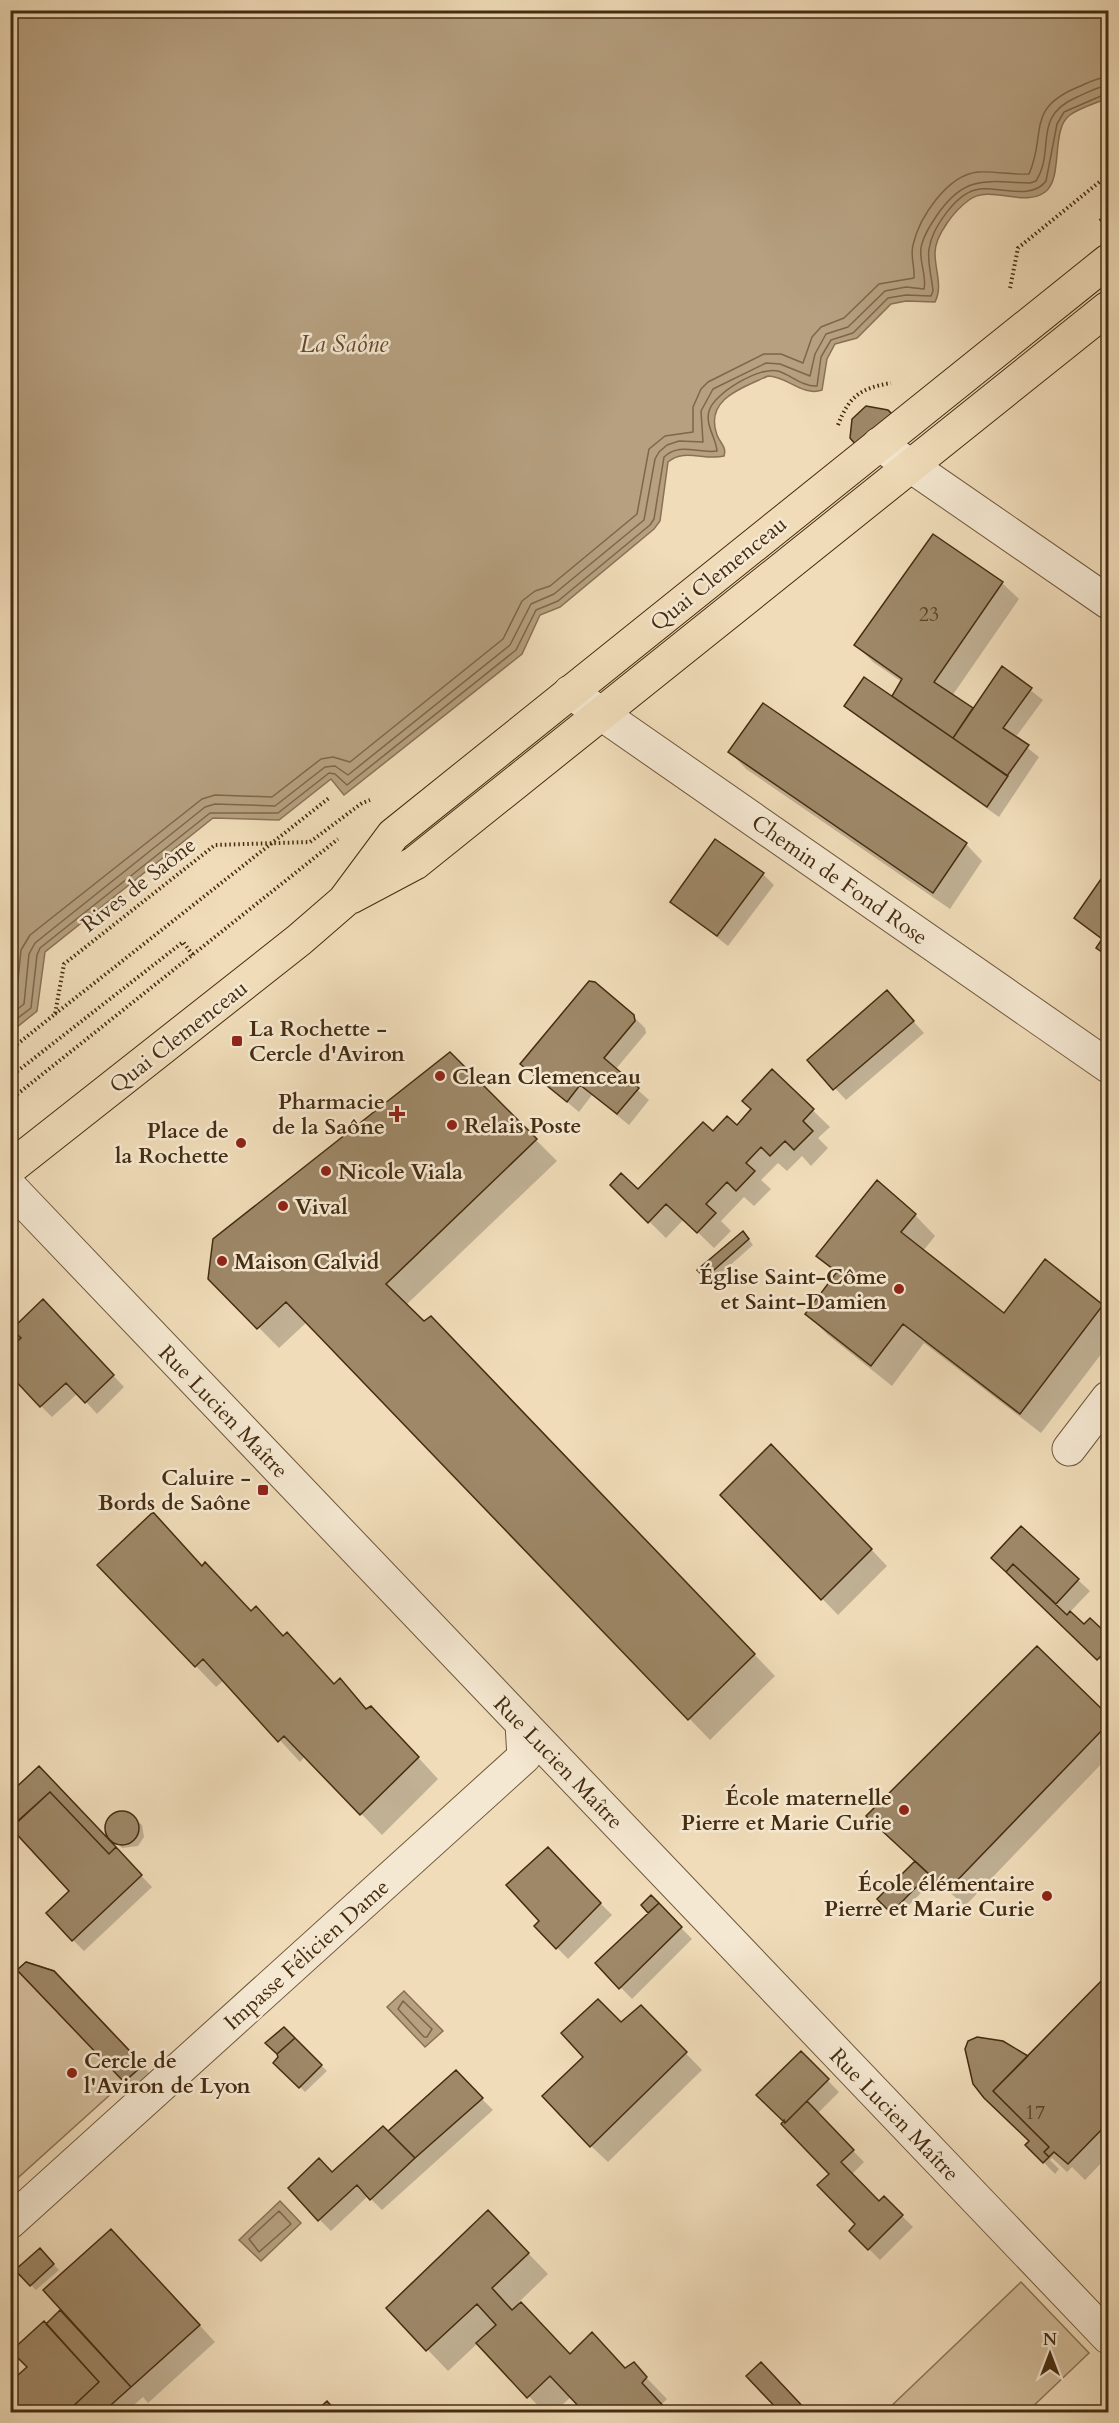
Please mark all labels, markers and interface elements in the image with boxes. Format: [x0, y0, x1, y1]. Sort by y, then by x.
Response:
water label: La Saône [300, 328, 389, 361]
street label: Quai Clemenceau [644, 509, 793, 638]
house number: 23 [919, 601, 939, 628]
street label: Chemin de Fond Rose [745, 808, 934, 952]
street label: Rives de Saône [75, 830, 202, 939]
street label: Quai Clemenceau [103, 973, 254, 1100]
place label: La Rochette - Cercle d'Aviron [249, 1014, 405, 1069]
marker: La Rochette - Cercle d'Aviron [230, 1034, 244, 1048]
place label: Clean Clemenceau [452, 1062, 641, 1092]
marker: Clean Clemenceau [433, 1069, 447, 1083]
place label: Pharmacie de la Saône [272, 1087, 385, 1142]
marker: Pharmacie de la Saône [390, 1107, 404, 1121]
place label: Relais Poste [464, 1111, 581, 1141]
place label: Place de la Rochette [115, 1116, 229, 1171]
marker: Relais Poste [445, 1118, 459, 1132]
marker: Place de la Rochette [234, 1136, 248, 1150]
place label: Nicole Viala [338, 1157, 463, 1187]
marker: Nicole Viala [319, 1164, 333, 1178]
place label: Vival [295, 1192, 348, 1222]
marker: Vival [276, 1199, 290, 1213]
place label: Maison Calvid [234, 1247, 380, 1277]
marker: Maison Calvid [215, 1254, 229, 1268]
place label: Église Saint-Côme et Saint-Damien [699, 1262, 887, 1317]
marker: Église Saint-Côme et Saint-Damien [892, 1282, 906, 1296]
street label: Rue Lucien Maître [152, 1338, 295, 1485]
place label: Caluire - Bords de Saône [98, 1463, 251, 1518]
marker: Caluire - Bords de Saône [256, 1483, 270, 1497]
street label: Rue Lucien Maître [487, 1689, 630, 1836]
place label: École maternelle Pierre et Marie Curie [681, 1783, 892, 1838]
marker: École maternelle Pierre et Marie Curie [897, 1803, 911, 1817]
place label: École élémentaire Pierre et Marie Curie [824, 1869, 1035, 1924]
street label: Impasse Félicien Dame [218, 1872, 396, 2037]
marker: École élémentaire Pierre et Marie Curie [1040, 1889, 1054, 1903]
street label: Rue Lucien Maître [823, 2041, 966, 2188]
place label: Cercle de l'Aviron de Lyon [84, 2046, 251, 2101]
marker: Cercle de l'Aviron de Lyon [65, 2066, 79, 2080]
house number: 17 [1025, 2099, 1045, 2126]
north arrow [1020, 2324, 1080, 2384]
text: N [1043, 2329, 1057, 2351]

